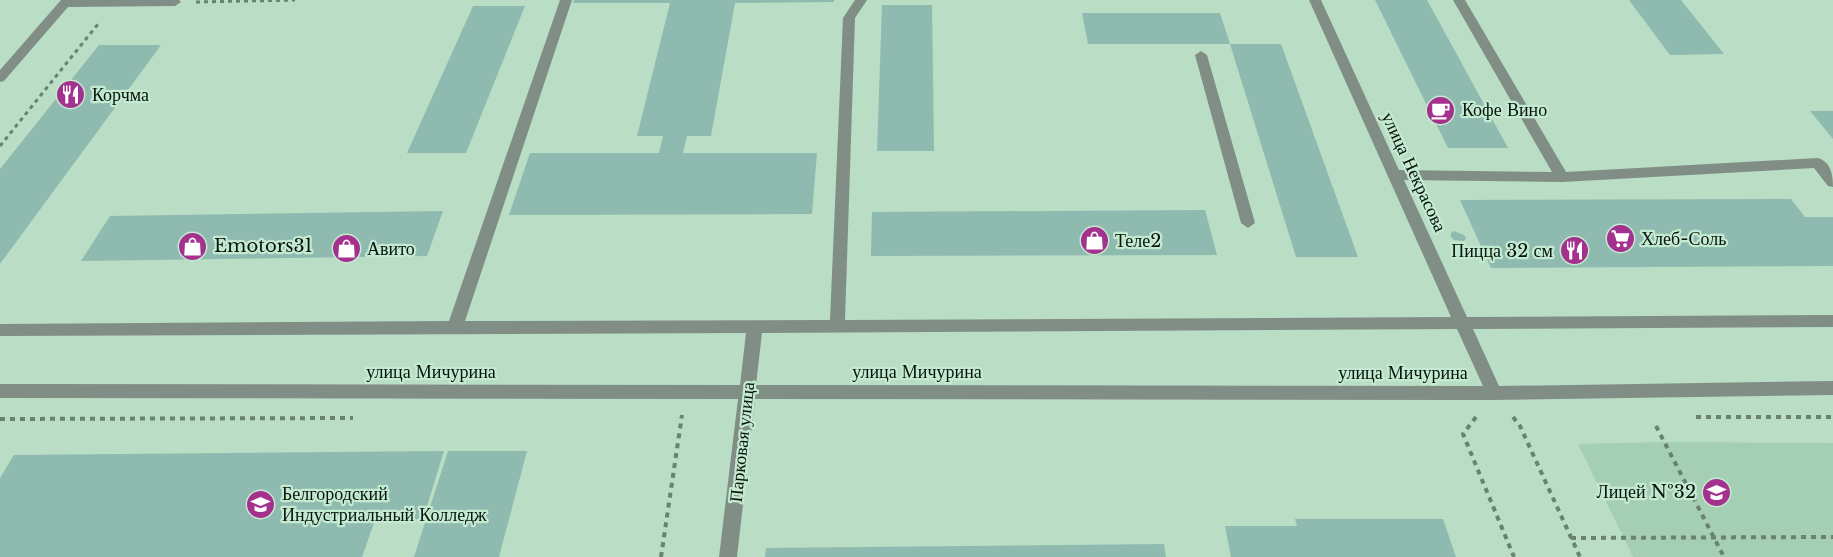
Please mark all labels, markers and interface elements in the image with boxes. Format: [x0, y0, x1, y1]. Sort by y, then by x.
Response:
restaurant icon: Корчма [55, 79, 87, 111]
place label: Корчма [92, 84, 149, 106]
cafe icon: Кофе Вино [1425, 94, 1457, 126]
place label: Кофе Вино [1462, 99, 1547, 121]
street label: улица Некрасова [1377, 109, 1451, 235]
supermarket icon: Хлеб-Соль [1604, 223, 1636, 255]
shop icon: Теле2 [1078, 225, 1110, 257]
place label: Хлеб-Соль [1641, 228, 1726, 250]
shop icon: Emotors31 [177, 230, 209, 262]
place label: Теле2 [1115, 230, 1161, 252]
shop icon: Авито [330, 233, 362, 265]
place label: Emotors31 [214, 235, 313, 257]
restaurant icon: Пицца 32 см [1558, 235, 1590, 267]
place label: Авито [367, 238, 415, 260]
place label: Пицца 32 см [1451, 240, 1553, 262]
street label: улица Мичурина [366, 361, 496, 383]
street label: улица Мичурина [852, 361, 982, 383]
street label: улица Мичурина [1338, 362, 1468, 384]
street label: Парковая улица [725, 381, 759, 503]
school or university icon: Лицей №32 [1701, 476, 1733, 508]
place label: Лицей №32 [1596, 481, 1696, 503]
place label: Белгородский Индустриальный Колледж [282, 483, 487, 526]
school or university icon: Белгородский Индустриальный Колледж [245, 488, 277, 520]

